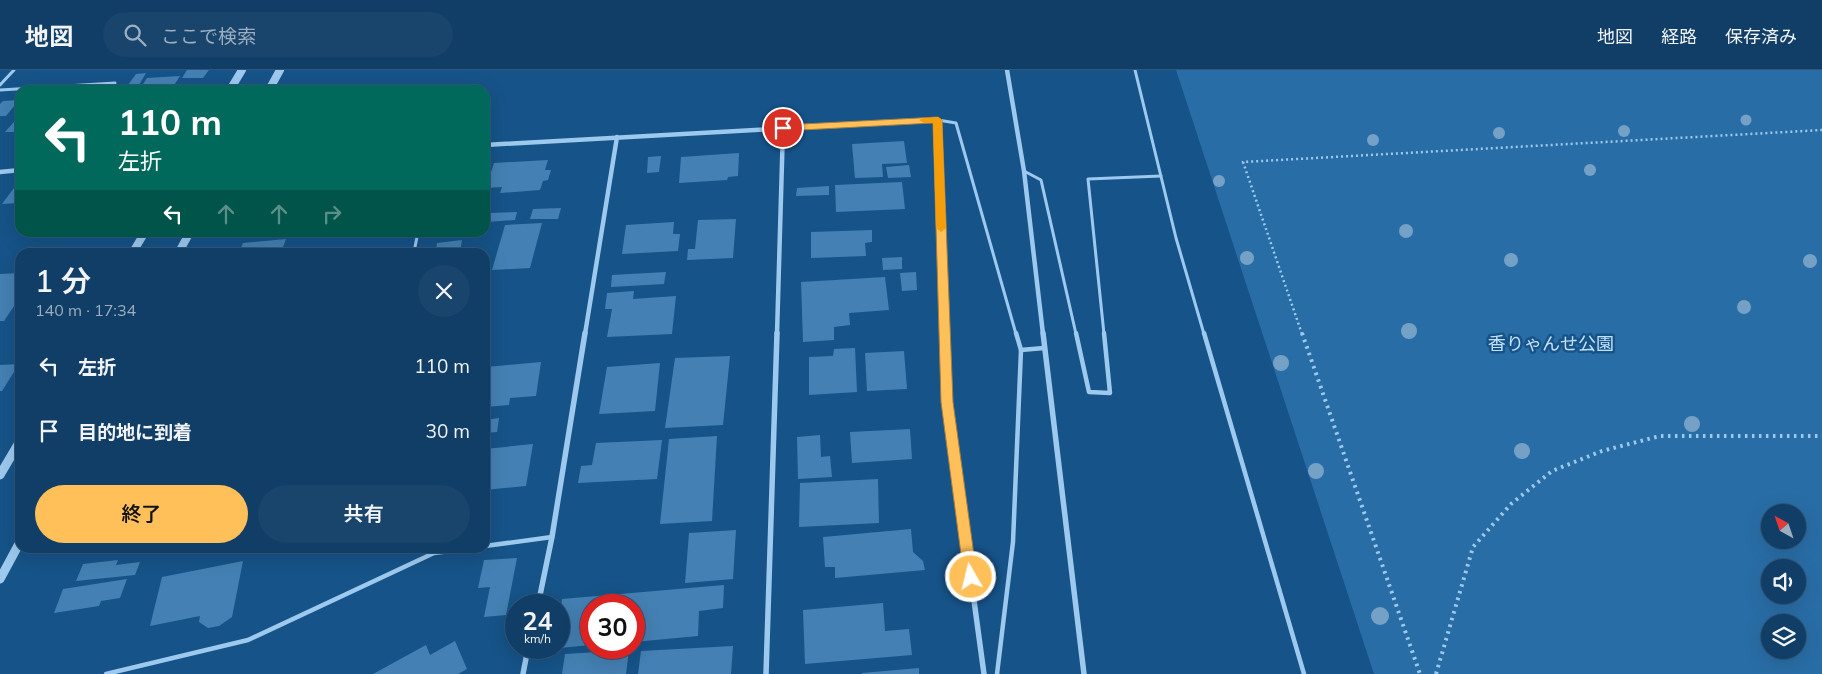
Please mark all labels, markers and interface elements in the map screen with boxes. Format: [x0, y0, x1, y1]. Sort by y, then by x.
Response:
search box [103, 12, 453, 57]
text: 地図 [25, 21, 73, 51]
icon: search [121, 21, 149, 49]
text: ここで検索 [161, 24, 256, 48]
text: 地図 [1597, 25, 1633, 48]
text: 経路 [1661, 25, 1697, 48]
text: 保存済み [1725, 25, 1797, 48]
text: 110 m [118, 100, 222, 144]
icon: left [35, 105, 100, 170]
pin [762, 107, 804, 149]
icon: arrive [769, 114, 797, 142]
text: 左折 [118, 147, 162, 175]
icon: left [159, 200, 187, 228]
icon: ahead [212, 200, 240, 228]
icon: ahead [265, 200, 293, 228]
icon: right [318, 200, 346, 228]
text: 1 分 [35, 262, 91, 300]
button: close [418, 265, 470, 317]
text: 140 m · 17:34 [35, 300, 136, 320]
park label: 香りゃんせ公園 [1488, 332, 1614, 355]
icon: left [35, 352, 63, 380]
text: 110 m [414, 354, 470, 378]
text: 左折 [78, 355, 116, 379]
icon: arrive [35, 417, 63, 445]
text: 30 m [426, 419, 470, 443]
text: 目的地に到着 [78, 420, 192, 444]
button: 終了 [35, 485, 248, 543]
button: 共有 [258, 485, 470, 543]
north arrow [1761, 504, 1806, 549]
map controls [1761, 504, 1806, 659]
position arrow [944, 550, 996, 602]
button: sound [1761, 559, 1806, 604]
speed limit sign: 30 [580, 594, 645, 659]
text: 24 [522, 605, 553, 636]
button: layers [1761, 614, 1806, 659]
text: km/h [524, 631, 551, 646]

